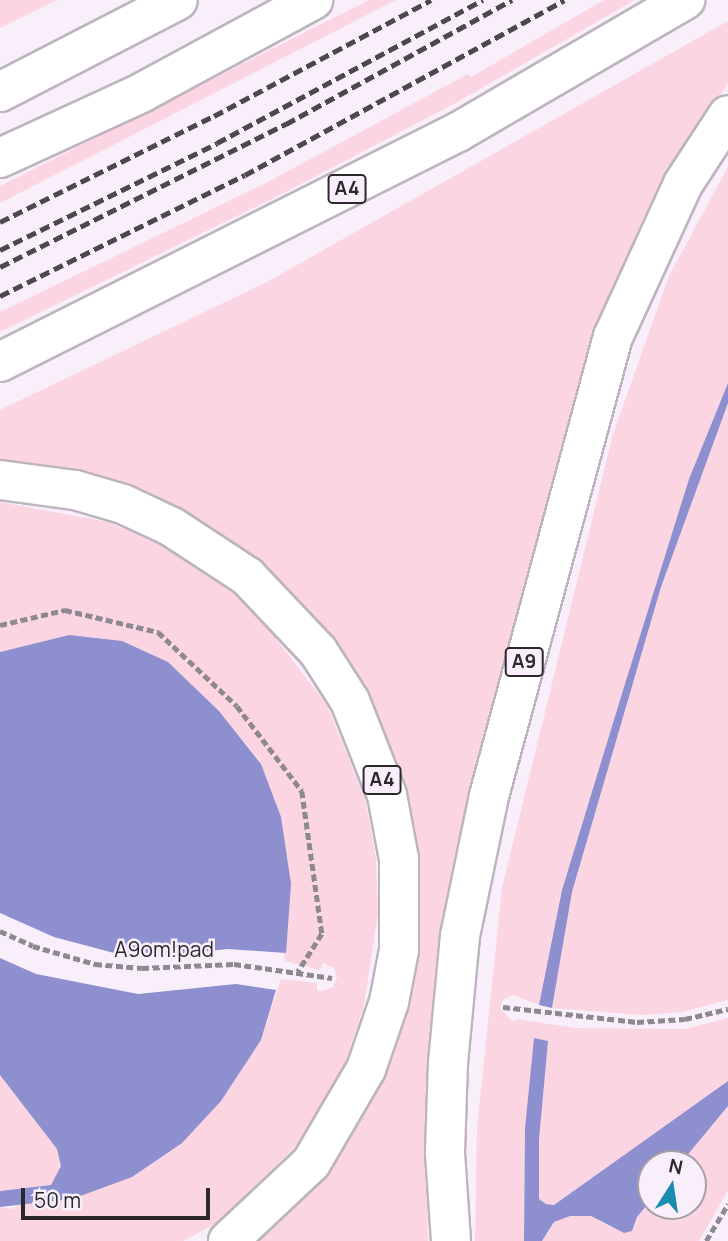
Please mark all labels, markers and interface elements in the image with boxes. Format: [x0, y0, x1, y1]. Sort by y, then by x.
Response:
road number: A4 [326, 174, 368, 204]
road number: A9 [503, 646, 545, 678]
road number: A4 [361, 764, 403, 796]
street label: A9om!pad [114, 936, 214, 962]
north arrow [637, 1150, 707, 1220]
text: N [667, 1152, 685, 1181]
scale bar [24, 1174, 214, 1218]
text: 50 m [34, 1186, 81, 1214]

